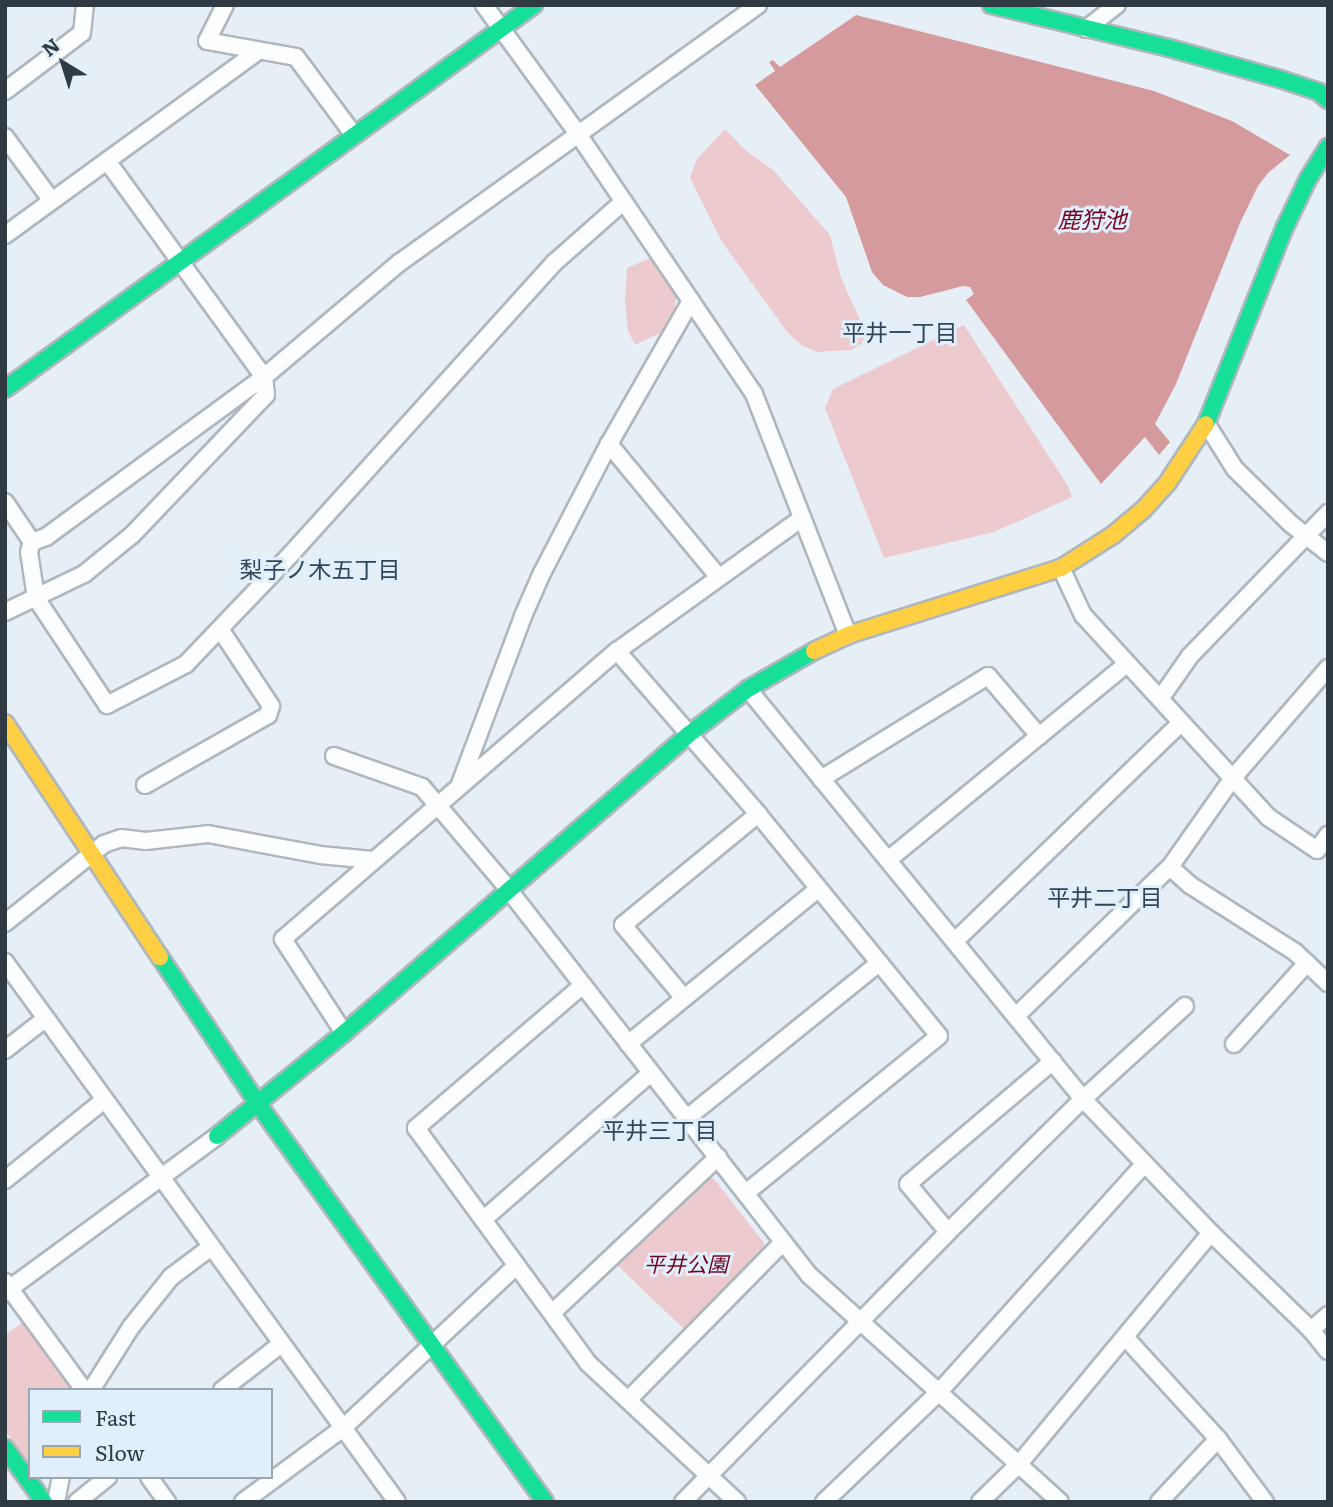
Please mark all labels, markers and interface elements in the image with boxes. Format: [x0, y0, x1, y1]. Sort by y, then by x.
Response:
north arrow [28, 28, 98, 98]
text: N [35, 31, 65, 62]
water label: 鹿狩池 [1058, 204, 1126, 232]
district label: 平井一丁目 [843, 317, 957, 345]
district label: 梨子ノ木五丁目 [240, 554, 400, 582]
district label: 平井二丁目 [1048, 882, 1162, 910]
district label: 平井三丁目 [603, 1115, 717, 1143]
park label: 平井公園 [644, 1250, 728, 1276]
legend [28, 1388, 273, 1479]
text: Fast [95, 1401, 136, 1432]
text: Slow [95, 1436, 145, 1467]

